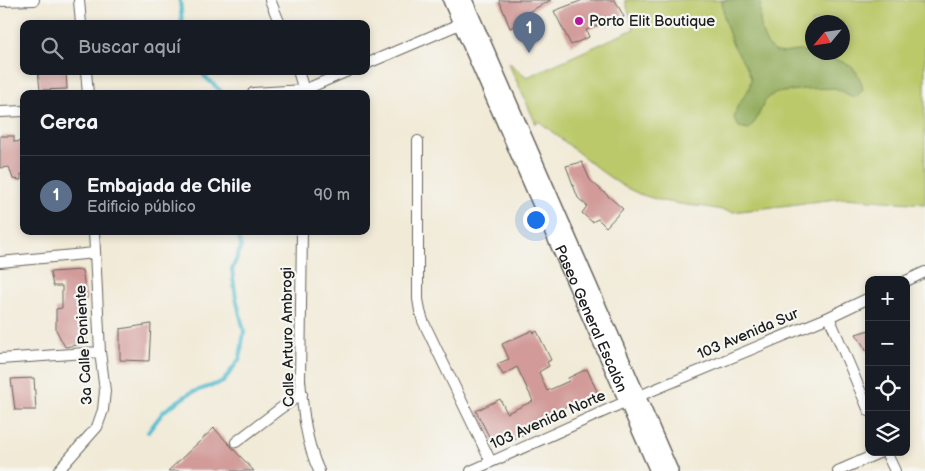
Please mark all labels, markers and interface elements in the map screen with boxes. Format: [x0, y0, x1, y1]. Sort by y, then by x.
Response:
pin: 1 [513, 12, 545, 53]
place label: Porto Elit Boutique [589, 12, 715, 31]
marker: Porto Elit Boutique [573, 15, 585, 27]
north arrow [805, 15, 850, 60]
search box [20, 20, 370, 75]
icon: search [38, 34, 66, 62]
text: Buscar aquí [78, 36, 181, 59]
text: Cerca [40, 110, 98, 135]
text: Embajada de Chile [87, 175, 251, 198]
text: 1 [53, 186, 59, 205]
text: 90 m [314, 186, 350, 205]
text: Edificio público [87, 198, 196, 217]
your location [523, 207, 549, 233]
street label: Paseo General Escalón [550, 242, 632, 395]
street label: Calle Arturo Ambrogi [277, 267, 299, 407]
map controls [865, 276, 910, 456]
button: + [865, 276, 910, 321]
street label: 3a Calle Poniente [71, 284, 97, 406]
street label: 103 Avenida Sur [694, 304, 802, 364]
button: − [865, 321, 910, 366]
button: locate [865, 366, 910, 411]
street label: 103 Avenida Norte [487, 386, 609, 454]
button: layers [865, 411, 910, 456]

